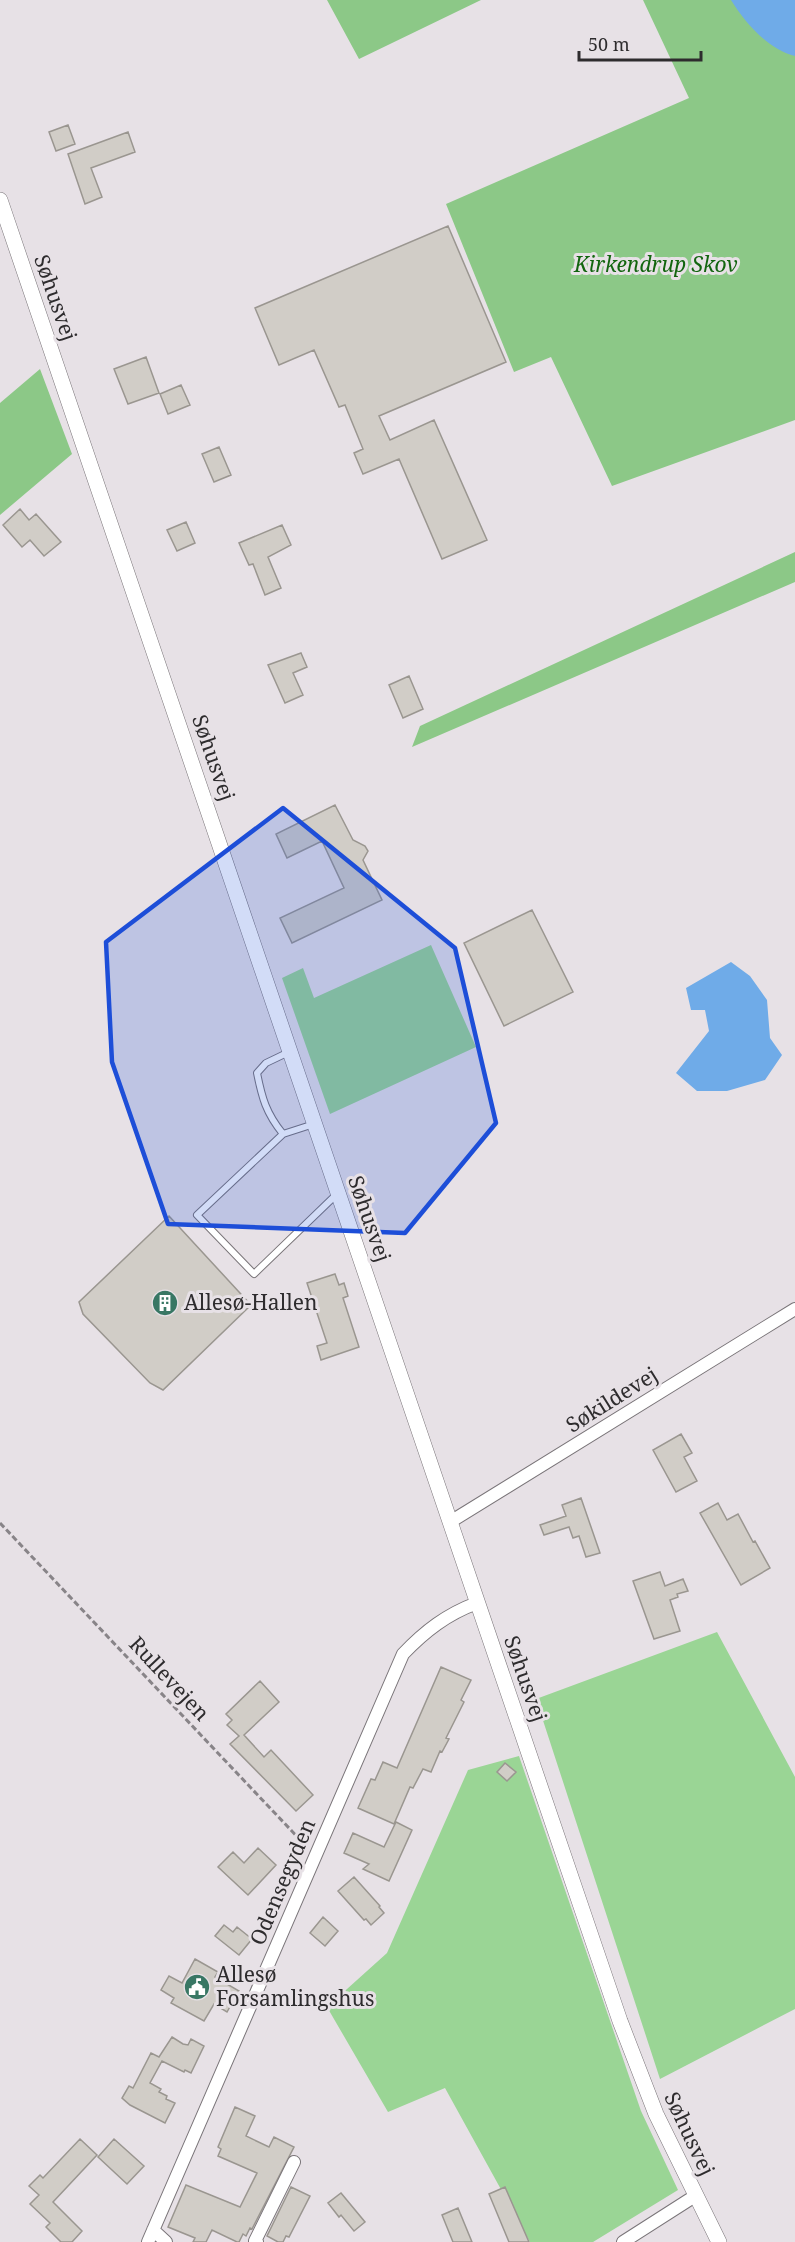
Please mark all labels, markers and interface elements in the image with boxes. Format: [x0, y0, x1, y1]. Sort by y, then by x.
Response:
scale bar [579, 24, 700, 62]
text: 50 m [588, 32, 630, 56]
park label: Kirkendrup Skov [573, 250, 738, 278]
street label: Søhusvej [28, 251, 84, 344]
street label: Søhusvej [186, 711, 242, 804]
street label: Søhusvej [342, 1172, 398, 1265]
building icon: Allesø-Hallen [150, 1288, 180, 1318]
place label: Allesø-Hallen [184, 1288, 317, 1316]
street label: Søkildevej [560, 1360, 663, 1438]
street label: Rullevejen [123, 1630, 216, 1727]
street label: Søhusvej [498, 1632, 554, 1725]
street label: Odensegyden [243, 1814, 321, 1949]
place label: Allesø Forsamlingshus [216, 1960, 374, 2012]
public building icon: Allesø Forsamlingshus [182, 1972, 212, 2002]
street label: Søhusvej [658, 2087, 721, 2180]

